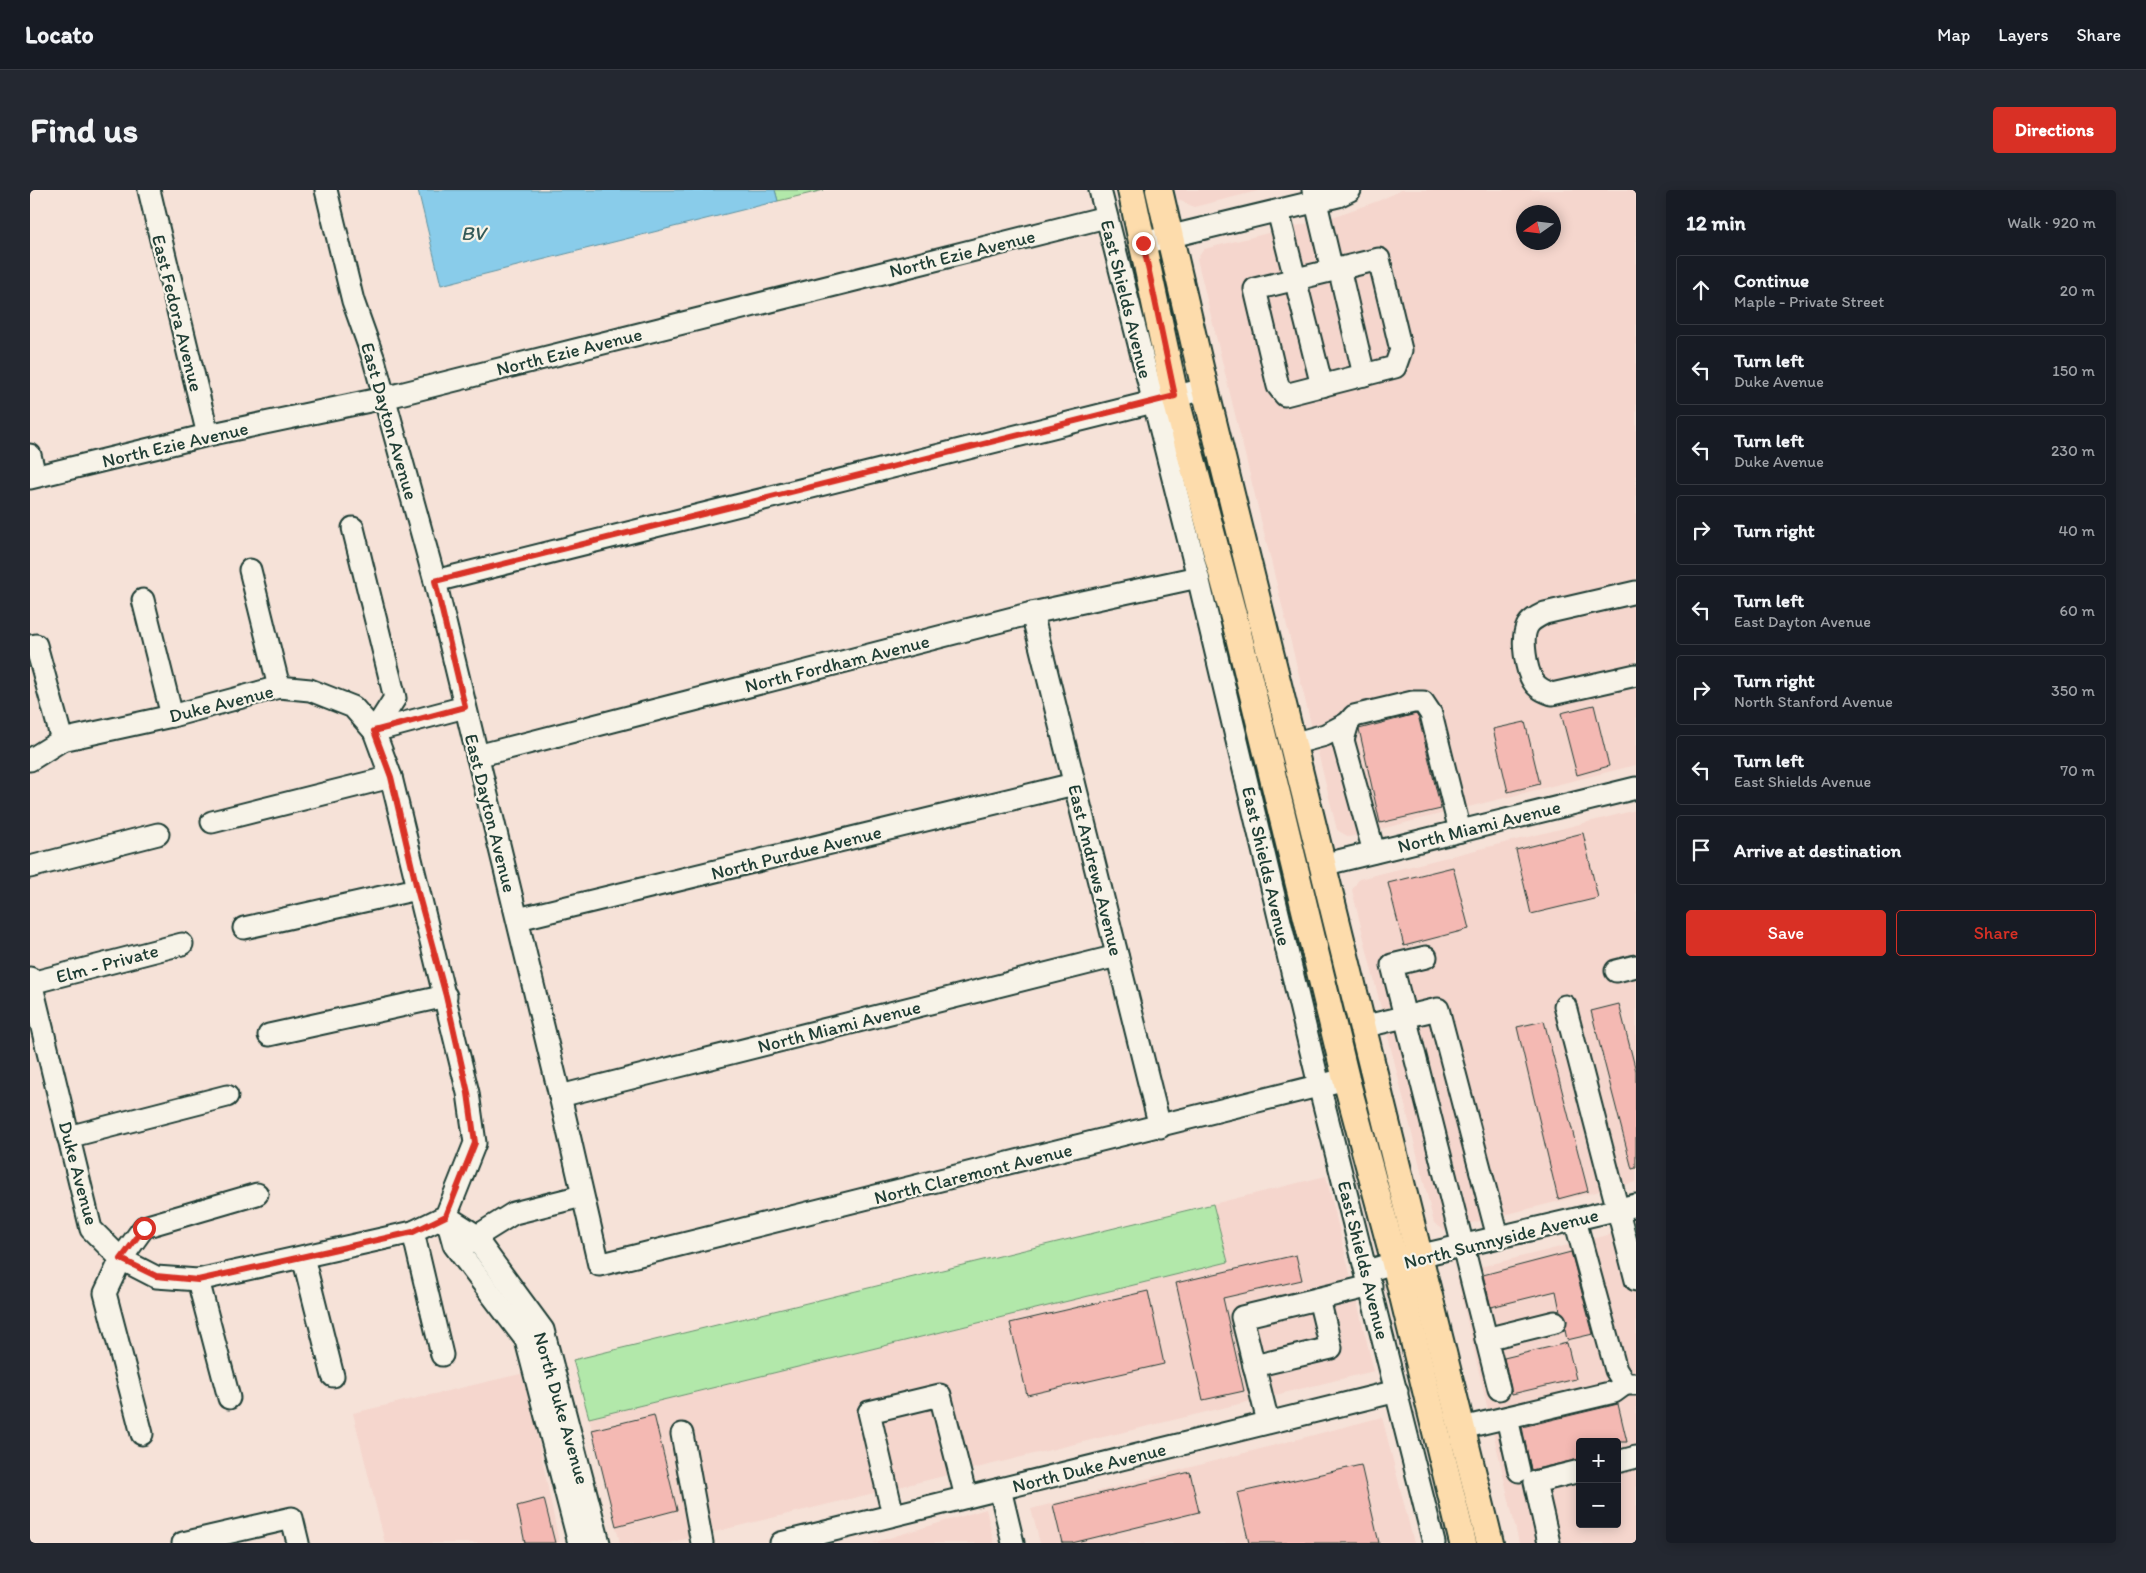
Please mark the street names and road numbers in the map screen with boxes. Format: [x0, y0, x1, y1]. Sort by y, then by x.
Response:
street label: East Shields Avenue [1096, 217, 1157, 381]
street label: North Ezie Avenue [887, 224, 1037, 283]
street label: East Fedora Avenue [147, 232, 208, 394]
street label: North Ezie Avenue [494, 322, 644, 381]
street label: East Dayton Avenue [356, 340, 423, 502]
street label: North Ezie Avenue [100, 416, 251, 473]
street label: North Fordham Avenue [742, 629, 932, 698]
street label: Duke Avenue [167, 679, 276, 728]
street label: East Dayton Avenue [460, 731, 521, 895]
street label: East Andrews Avenue [1063, 782, 1128, 958]
street label: East Shields Avenue [1237, 784, 1296, 948]
street label: North Miami Avenue [1395, 795, 1563, 858]
street label: North Purdue Avenue [709, 820, 884, 885]
street label: Elm - Private [53, 939, 161, 988]
street label: North Miami Avenue [755, 995, 923, 1058]
street label: Duke Avenue [54, 1119, 103, 1228]
street label: North Claremont Avenue [872, 1138, 1075, 1209]
street label: East Shields Avenue [1333, 1178, 1394, 1342]
street label: North Sunnyside Avenue [1401, 1203, 1601, 1274]
street label: North Duke Avenue [529, 1329, 594, 1487]
street label: North Duke Avenue [1010, 1437, 1168, 1498]

